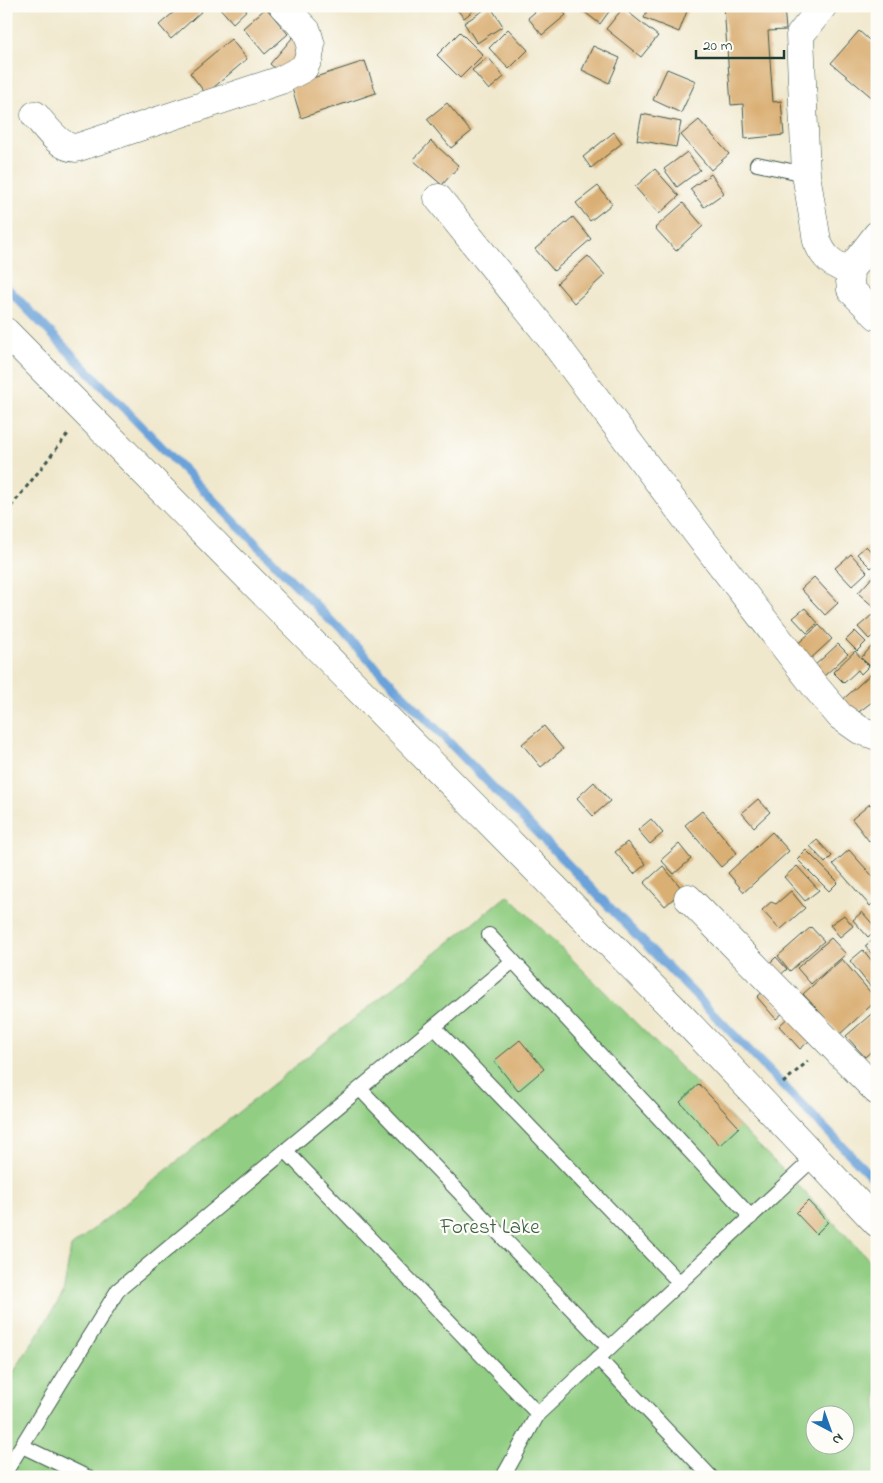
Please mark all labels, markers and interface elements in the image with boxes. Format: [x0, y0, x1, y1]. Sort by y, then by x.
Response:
scale bar [696, 28, 783, 60]
text: 20 m [703, 35, 733, 57]
park label: Forest Lake [439, 1213, 540, 1243]
north arrow [806, 1406, 856, 1456]
text: N [827, 1428, 848, 1450]

